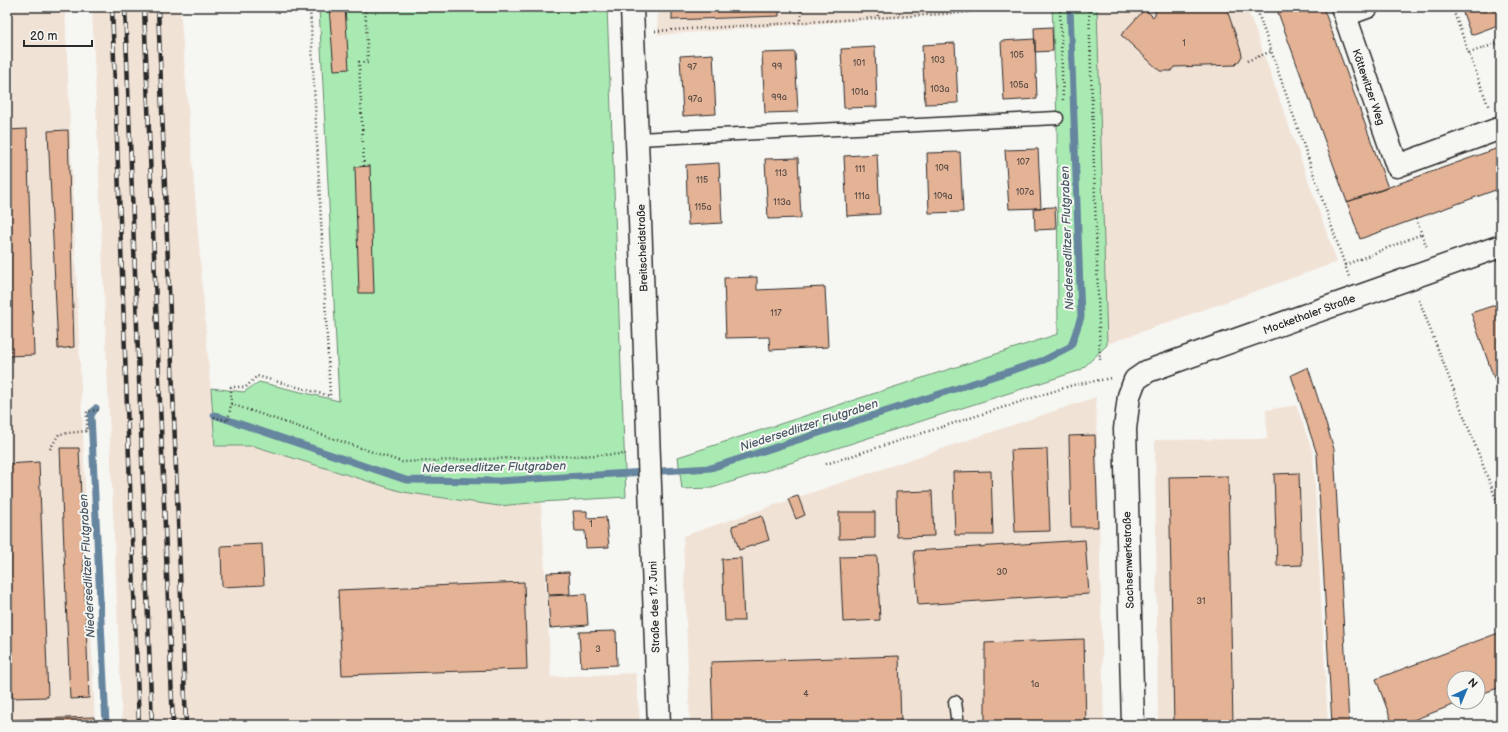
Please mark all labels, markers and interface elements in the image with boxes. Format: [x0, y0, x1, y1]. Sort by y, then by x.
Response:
scale bar [24, 22, 92, 48]
text: 20 m [30, 29, 57, 44]
house number: 1 [1182, 38, 1186, 49]
street label: Köttewitzer Weg [1349, 47, 1388, 127]
house number: 105 [1010, 50, 1024, 61]
house number: 103 [931, 55, 946, 66]
house number: 101 [853, 58, 865, 69]
house number: 99 [772, 61, 782, 72]
house number: 97 [687, 62, 697, 73]
house number: 105a [1009, 80, 1029, 91]
house number: 103a [930, 84, 950, 95]
house number: 101a [851, 87, 869, 98]
house number: 99a [771, 92, 787, 103]
house number: 97a [688, 94, 702, 105]
house number: 107 [1016, 157, 1030, 168]
house number: 109 [935, 163, 949, 174]
house number: 111 [855, 164, 865, 175]
water label: Niedersedlitzer Flutgraben [1057, 165, 1078, 310]
house number: 113 [775, 168, 788, 179]
house number: 115 [696, 175, 708, 186]
house number: 107a [1016, 187, 1034, 198]
house number: 111a [854, 191, 870, 202]
house number: 109a [933, 191, 953, 202]
house number: 113a [773, 197, 791, 208]
house number: 115a [694, 202, 712, 213]
street label: Breitscheidstraße [634, 203, 651, 292]
street label: Mockethaler Straße [1261, 292, 1358, 337]
house number: 117 [770, 308, 782, 319]
water label: Niedersedlitzer Flutgraben [738, 396, 880, 455]
water label: Niedersedlitzer Flutgraben [422, 459, 567, 476]
water label: Niedersedlitzer Flutgraben [76, 493, 99, 638]
street label: Sachsenwerkstraße [1120, 511, 1137, 609]
house number: 1 [589, 519, 593, 530]
street label: Straße des 17. Juni [646, 561, 663, 653]
house number: 30 [997, 567, 1007, 578]
house number: 31 [1196, 596, 1206, 607]
house number: 3 [595, 644, 601, 655]
north arrow [1446, 670, 1486, 710]
text: N [1465, 676, 1480, 691]
house number: 1a [1031, 679, 1039, 690]
house number: 4 [803, 689, 809, 700]

